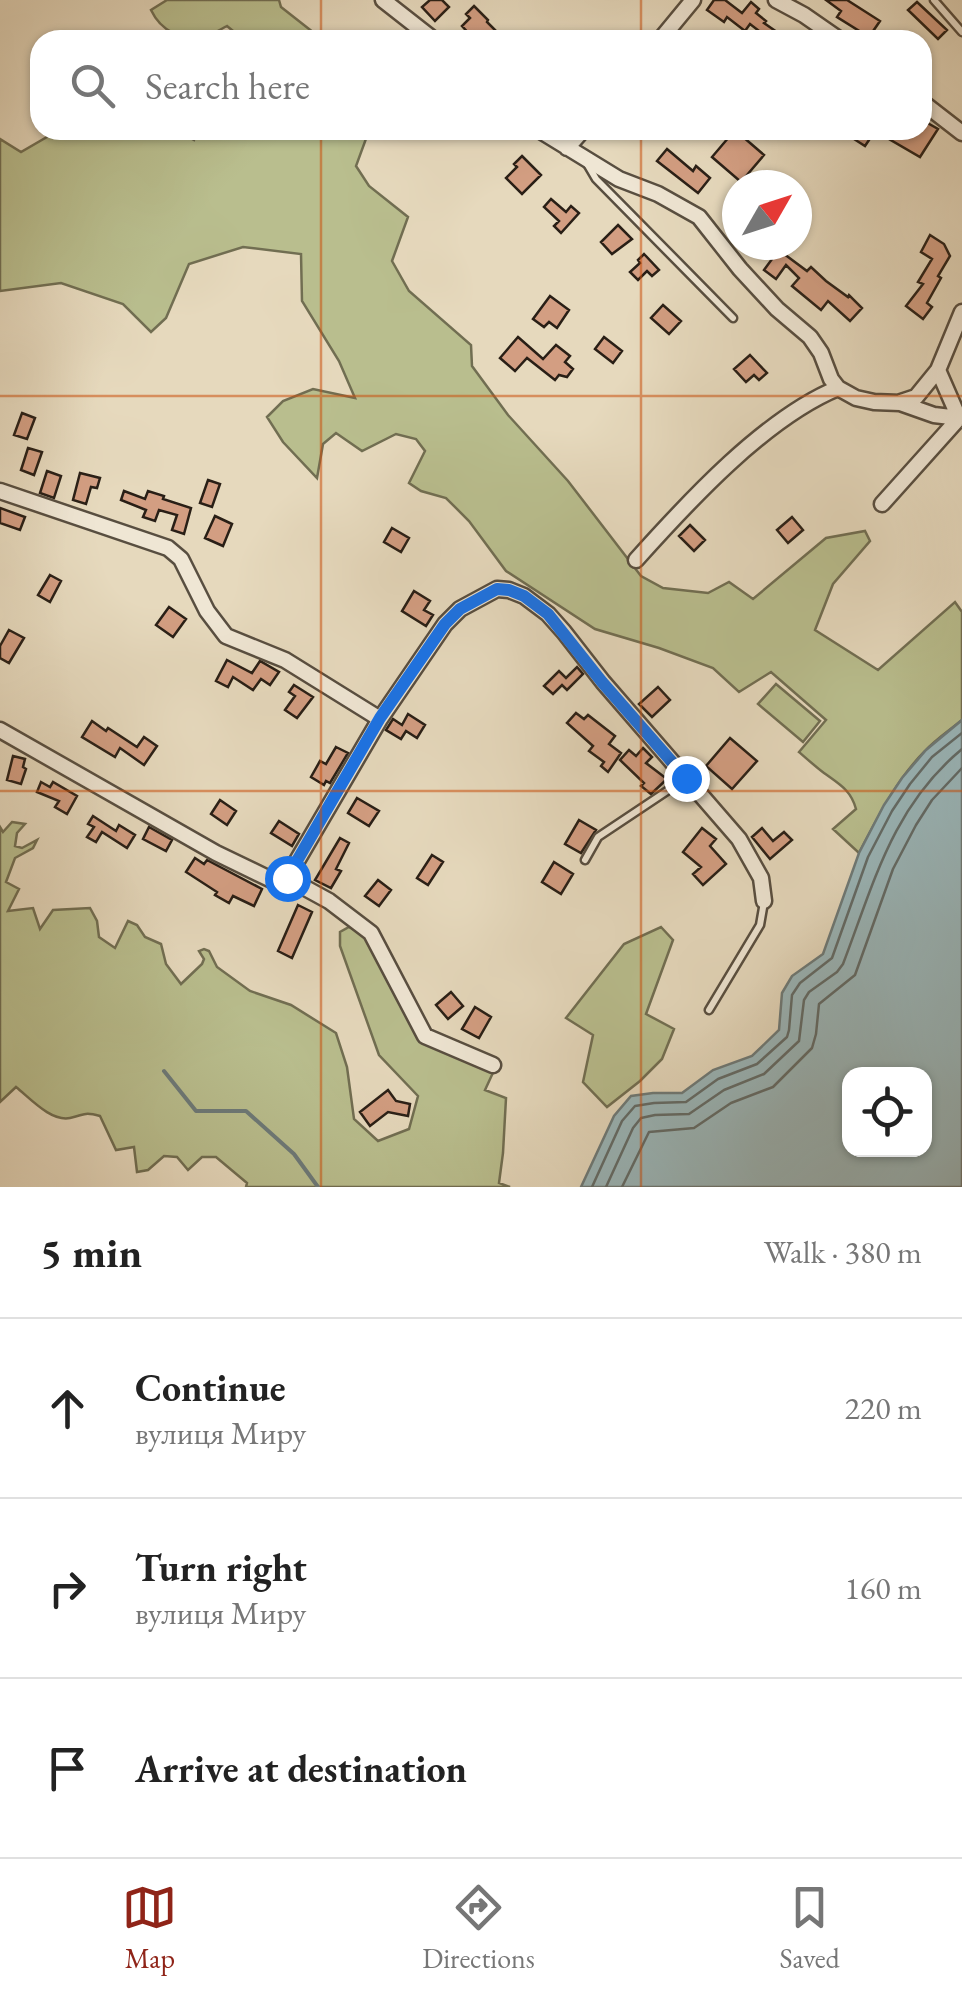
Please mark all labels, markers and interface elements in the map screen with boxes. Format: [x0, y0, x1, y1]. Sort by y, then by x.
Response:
search box [30, 30, 932, 140]
icon: search [65, 58, 120, 113]
text: Search here [145, 61, 310, 110]
north arrow [722, 170, 812, 260]
route end [664, 756, 710, 802]
route start [265, 856, 311, 902]
map controls [842, 1067, 932, 1157]
button: locate [842, 1067, 932, 1157]
text: 5 min [40, 1225, 142, 1280]
text: Walk · 380 m [764, 1231, 922, 1273]
text: Continue [135, 1363, 286, 1412]
icon: ahead [40, 1381, 95, 1436]
text: 220 m [845, 1387, 922, 1429]
text: вулиця Миру [135, 1412, 306, 1454]
text: Turn right [135, 1543, 307, 1592]
icon: right [40, 1561, 95, 1616]
text: 160 m [845, 1567, 922, 1609]
text: вулиця Миру [135, 1592, 306, 1634]
icon: arrive [40, 1741, 95, 1796]
text: Arrive at destination [135, 1744, 467, 1793]
tab: Map [122, 1880, 177, 1976]
tab: Directions [422, 1880, 535, 1976]
tab: Saved [780, 1880, 840, 1976]

